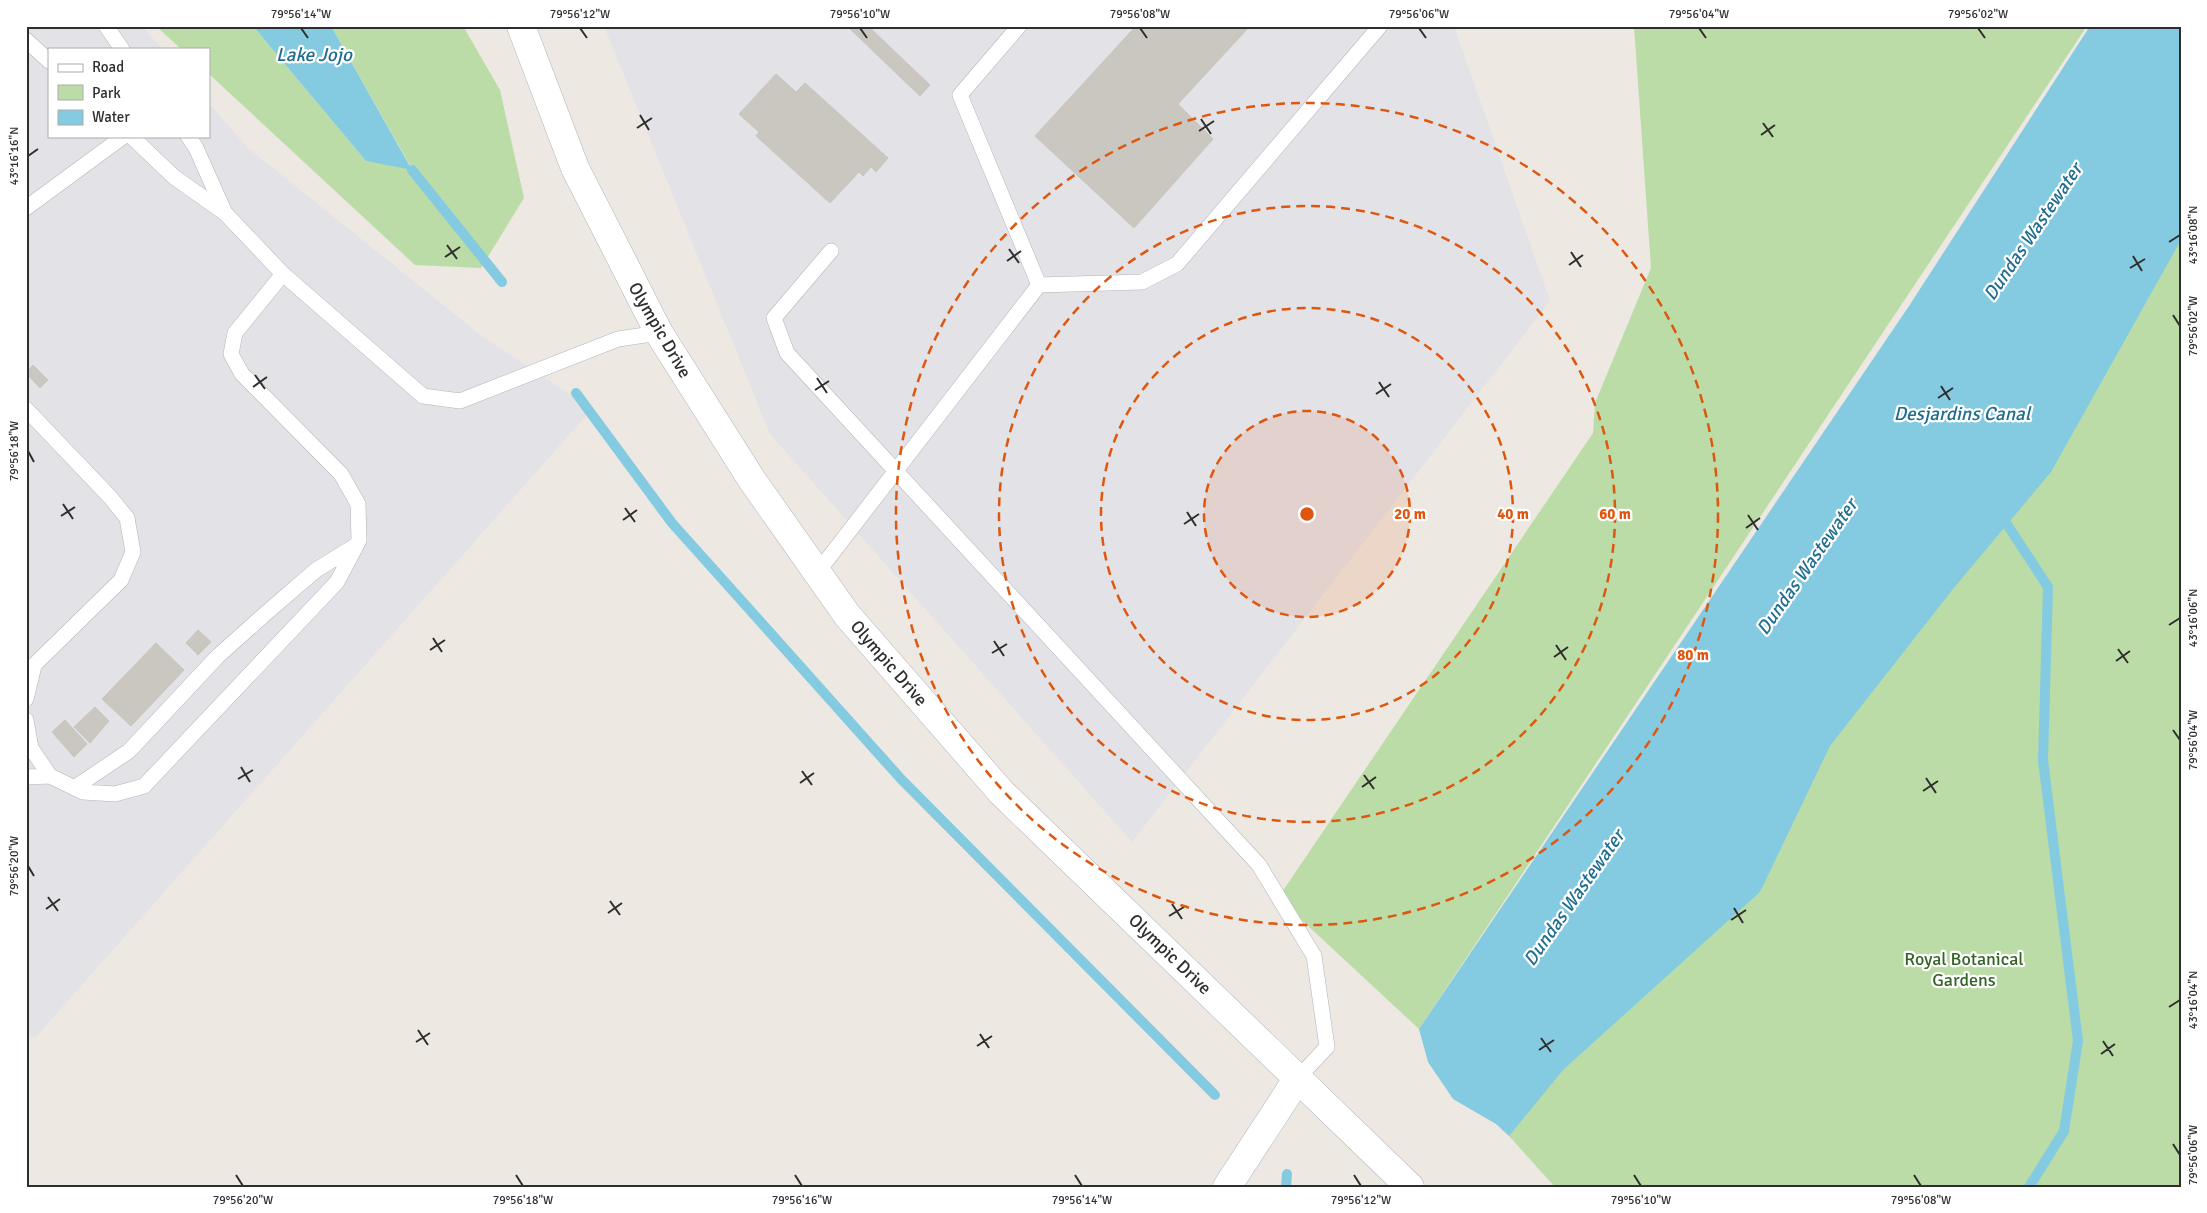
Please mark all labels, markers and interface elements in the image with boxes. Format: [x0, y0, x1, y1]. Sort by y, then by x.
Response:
text: 79°56'14"W [271, 7, 331, 22]
text: 79°56'12"W [550, 7, 610, 22]
text: 79°56'10"W [830, 7, 890, 22]
text: 79°56'08"W [1110, 7, 1170, 22]
text: 79°56'06"W [1389, 7, 1449, 22]
text: 79°56'04"W [1669, 7, 1729, 22]
text: 79°56'02"W [1948, 7, 2008, 22]
water label: Lake Jojo [276, 43, 353, 67]
legend [48, 48, 210, 138]
text: Road [92, 58, 124, 76]
text: Park [92, 84, 121, 102]
text: Water [92, 108, 130, 126]
text: 43°16'16"N [7, 127, 22, 185]
water label: Dundas Wastewater [1978, 156, 2089, 305]
text: 43°16'08"N [2186, 206, 2201, 264]
street label: Olympic Drive [624, 278, 696, 382]
text: 79°56'02"W [2186, 296, 2201, 356]
water label: Desjardins Canal [1894, 402, 2032, 426]
text: 79°56'18"W [7, 421, 22, 481]
water label: Dundas Wastewater [1751, 492, 1865, 640]
centre of rings [1298, 505, 1316, 523]
text: 20 m [1394, 505, 1426, 523]
text: 40 m [1497, 505, 1529, 523]
text: 60 m [1599, 505, 1631, 523]
text: 43°16'06"N [2186, 589, 2201, 647]
street label: Olympic Drive [846, 615, 932, 711]
text: 80 m [1677, 646, 1709, 664]
text: 79°56'04"W [2186, 710, 2201, 770]
water label: Dundas Wastewater [1518, 823, 1632, 971]
text: 79°56'20"W [7, 836, 22, 896]
street label: Olympic Drive [1124, 909, 1216, 999]
park label: Royal Botanical Gardens [1904, 948, 2024, 991]
text: 43°16'04"N [2186, 971, 2201, 1029]
text: 79°56'06"W [2186, 1125, 2201, 1185]
text: 79°56'20"W [213, 1193, 273, 1208]
text: 79°56'18"W [493, 1193, 553, 1208]
text: 79°56'16"W [772, 1193, 832, 1208]
text: 79°56'14"W [1052, 1193, 1112, 1208]
text: 79°56'12"W [1331, 1193, 1391, 1208]
text: 79°56'10"W [1611, 1193, 1671, 1208]
text: 79°56'08"W [1891, 1193, 1951, 1208]

